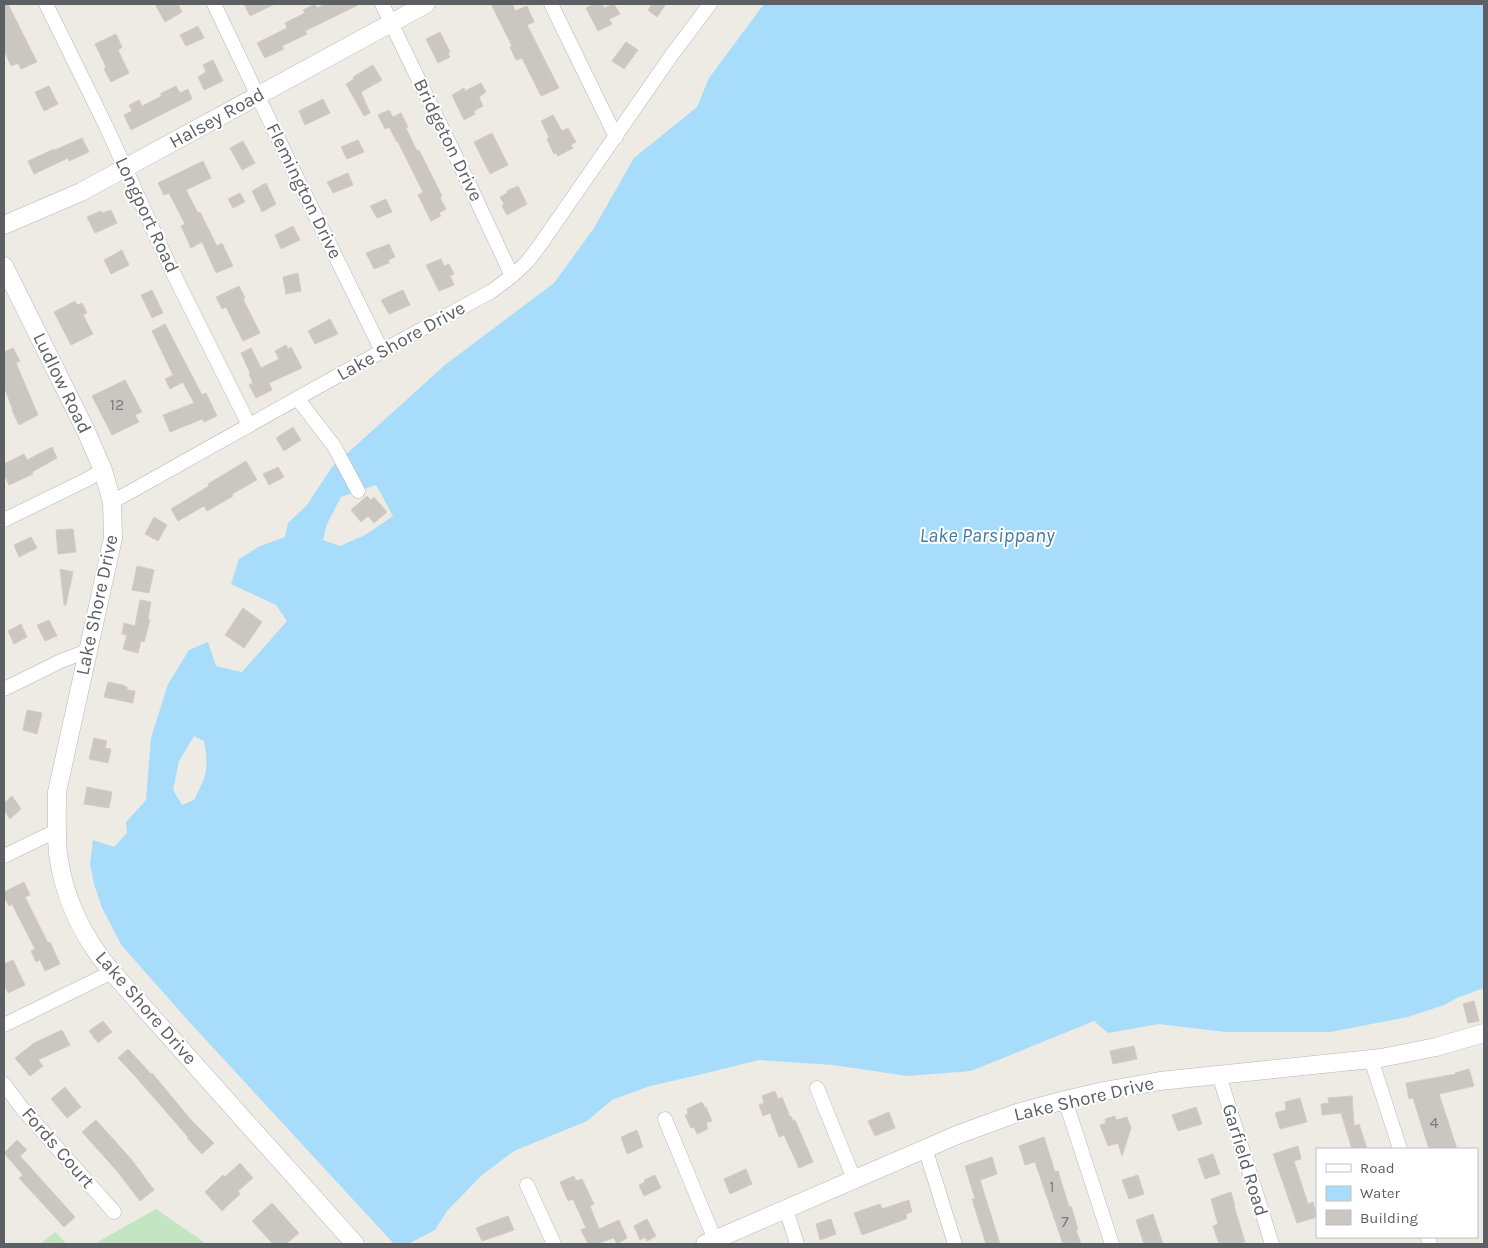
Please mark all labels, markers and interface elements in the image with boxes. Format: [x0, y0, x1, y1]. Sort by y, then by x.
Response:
street label: Bridgeton Drive [409, 75, 487, 205]
street label: Halsey Road [166, 83, 268, 153]
street label: Flemington Drive [262, 119, 346, 263]
street label: Longport Road [111, 154, 183, 276]
street label: Lake Shore Drive [333, 297, 469, 385]
street label: Ludlow Road [28, 329, 96, 437]
house number: 12 [110, 395, 124, 414]
water label: Lake Parsippany [919, 524, 1056, 547]
street label: Lake Shore Drive [71, 533, 123, 677]
street label: Lake Shore Drive [91, 947, 201, 1069]
street label: Lake Shore Drive [1012, 1072, 1156, 1126]
street label: Garfield Road [1217, 1101, 1273, 1219]
street label: Fords Court [17, 1103, 99, 1193]
house number: 4 [1430, 1113, 1439, 1132]
legend [1316, 1148, 1478, 1238]
text: Road [1360, 1159, 1395, 1177]
house number: 1 [1049, 1177, 1055, 1196]
text: Water [1360, 1184, 1401, 1202]
text: Building [1360, 1209, 1418, 1227]
house number: 7 [1061, 1212, 1069, 1231]

